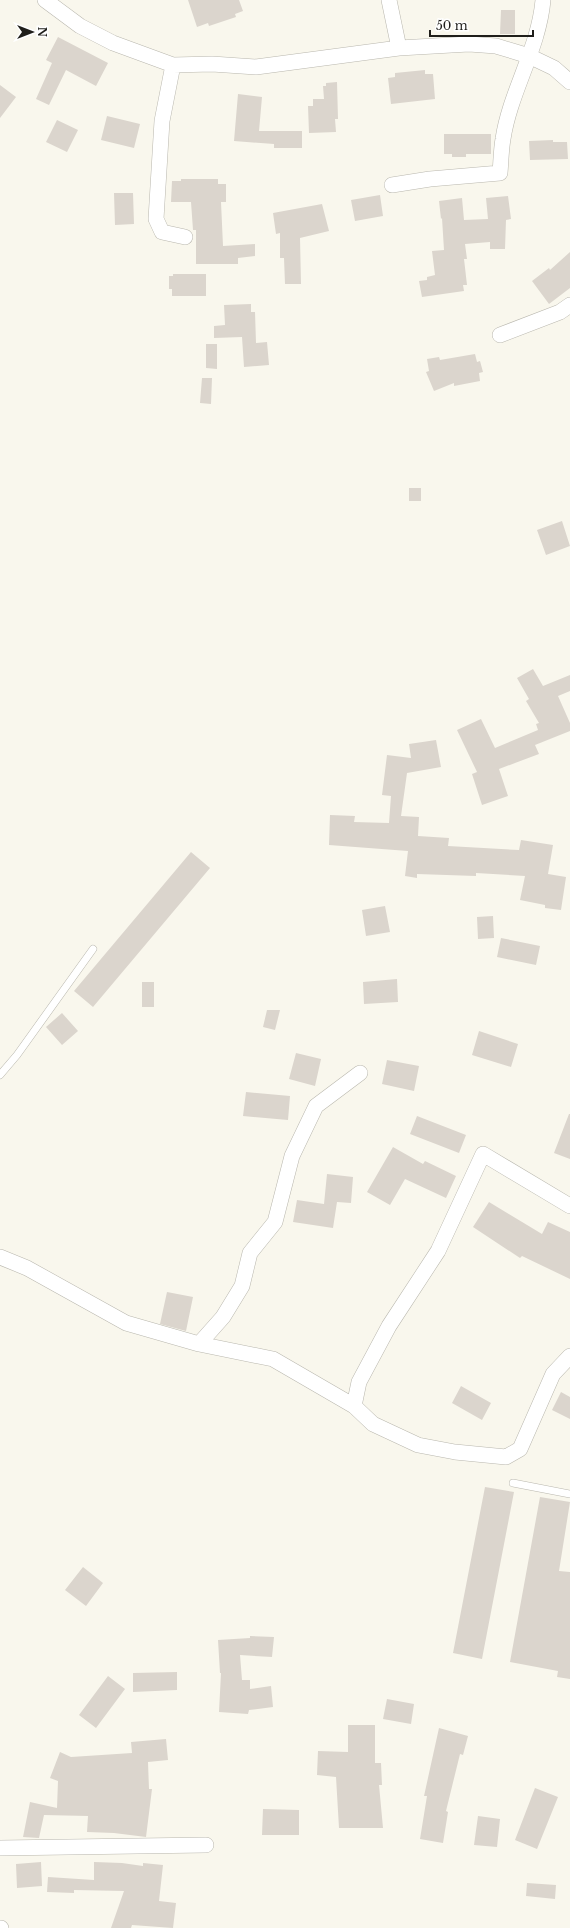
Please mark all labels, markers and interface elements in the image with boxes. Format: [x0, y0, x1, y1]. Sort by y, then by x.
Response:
north arrow [12, 12, 52, 52]
scale bar [430, 12, 533, 38]
text: 50 m [436, 18, 468, 33]
text: N [35, 27, 49, 38]

